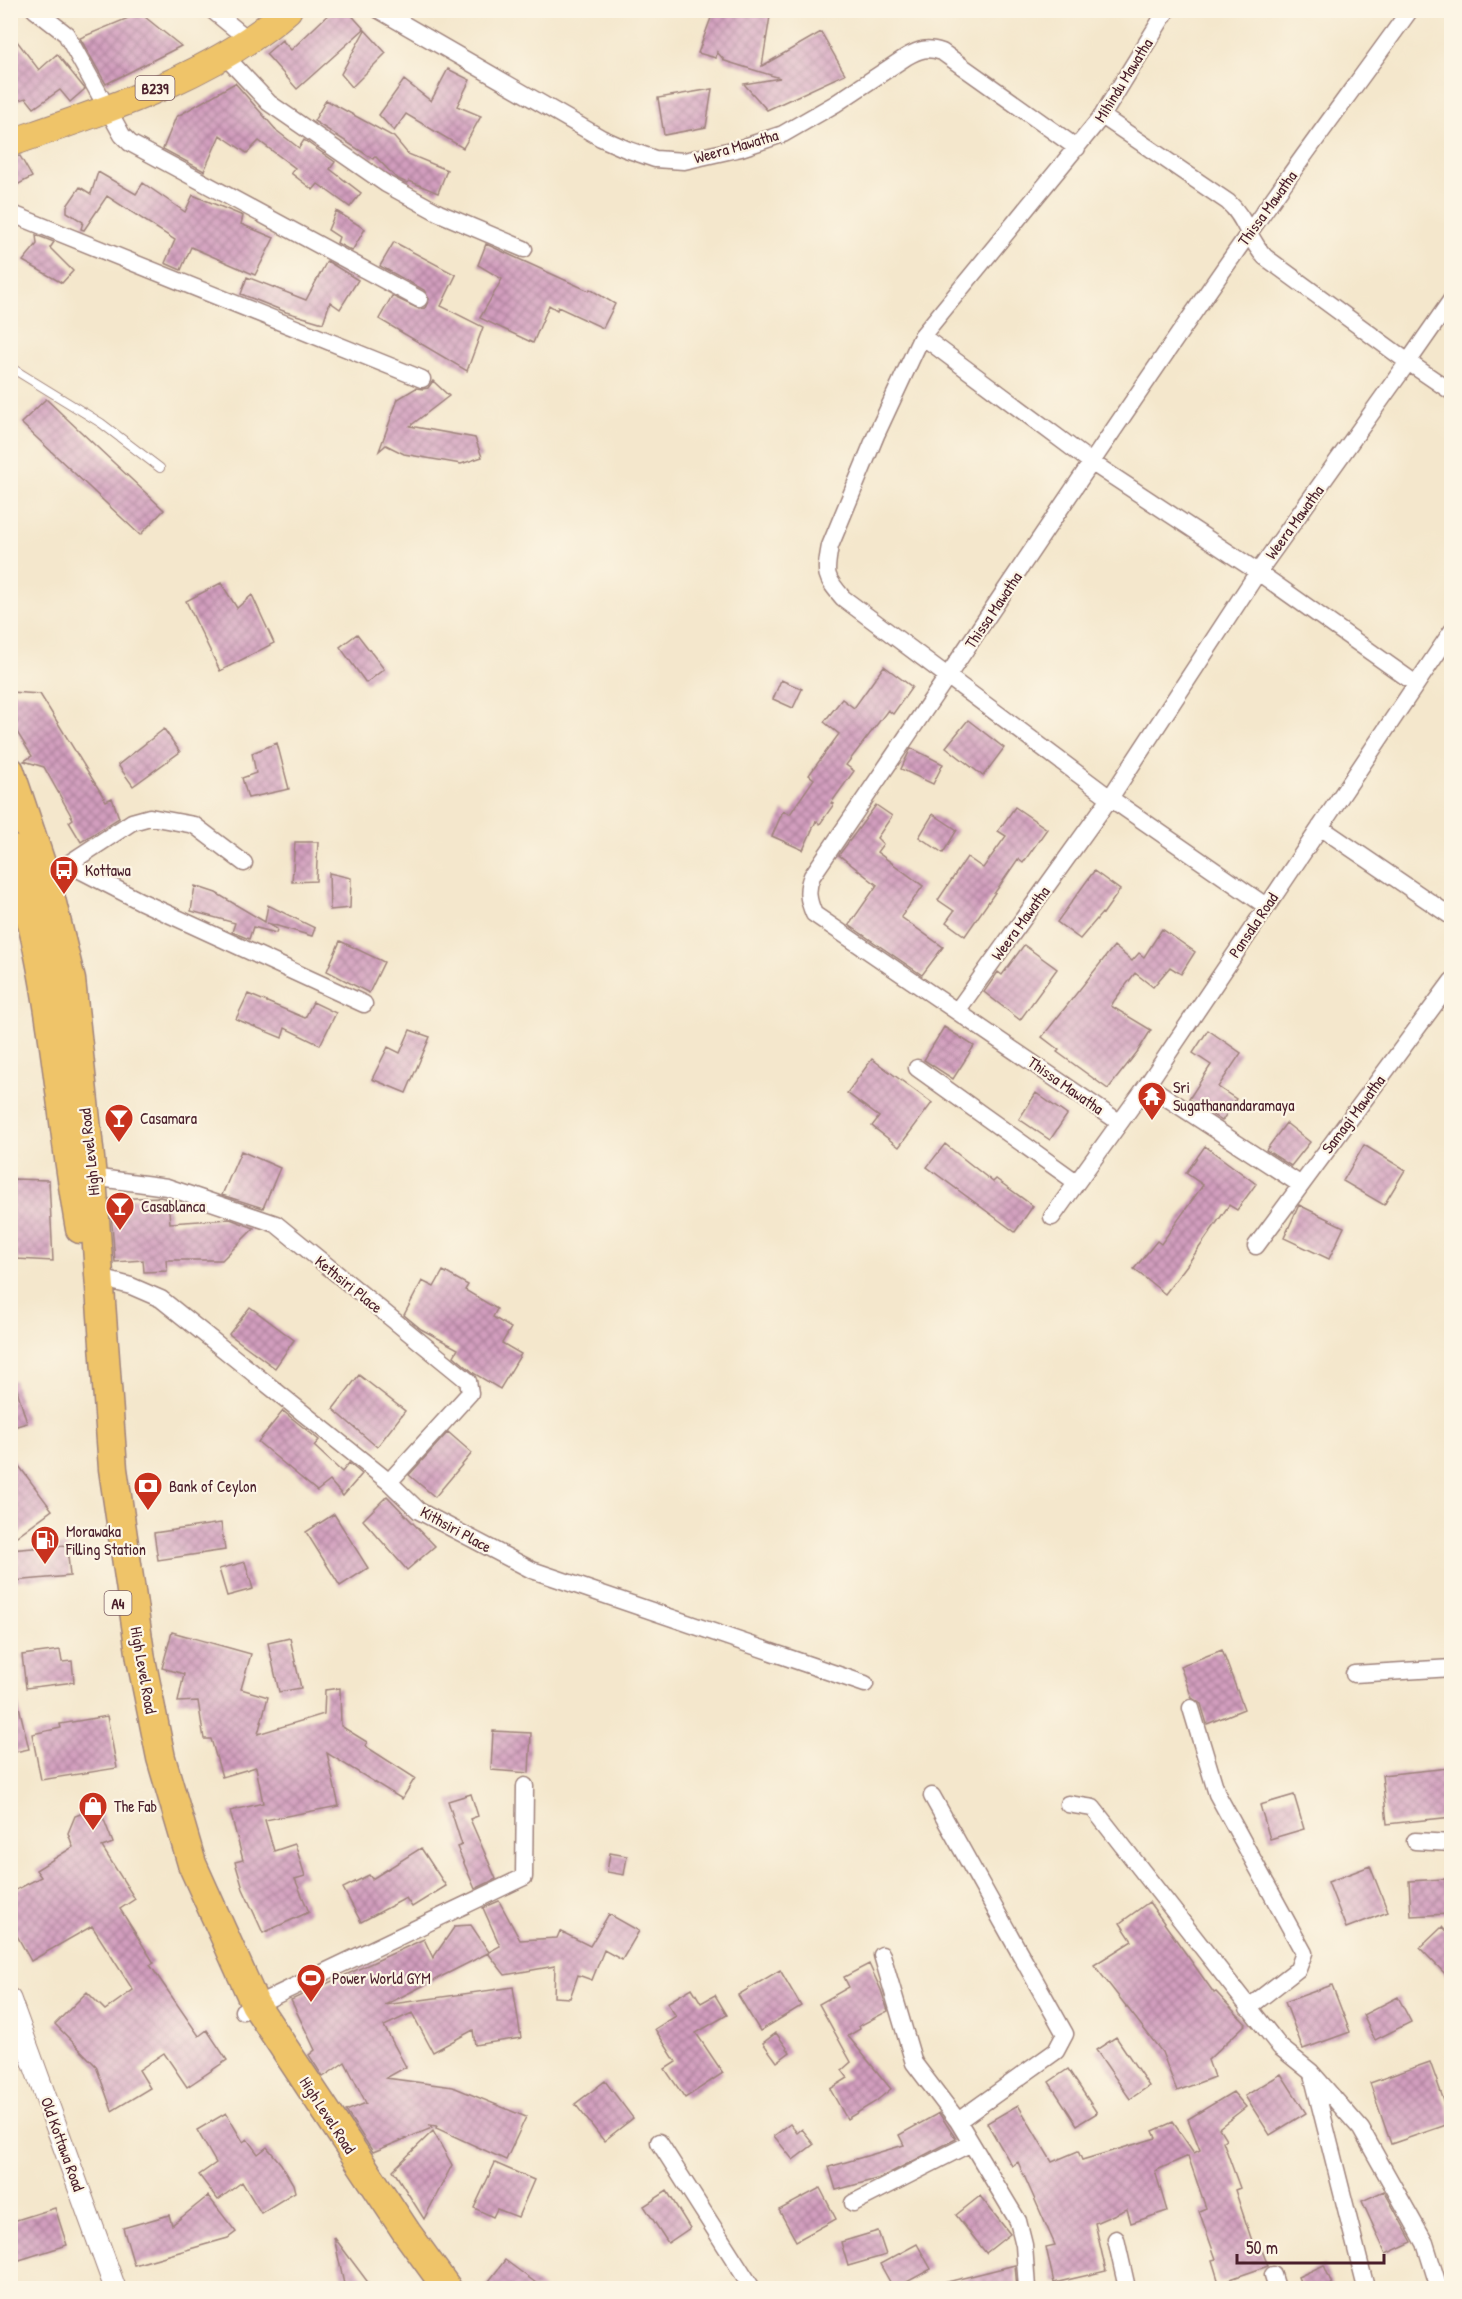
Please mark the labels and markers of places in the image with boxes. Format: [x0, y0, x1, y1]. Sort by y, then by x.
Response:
bus stop icon: Kottawa [48, 854, 80, 896]
place label: Kottawa [85, 859, 131, 881]
place label: Sri Sugathanandaramaya [1173, 1076, 1295, 1116]
temple icon: Sri Sugathanandaramaya [1136, 1080, 1168, 1122]
bar icon: Casamara [103, 1102, 135, 1144]
place label: Casamara [140, 1107, 197, 1129]
bar icon: Casablanca [104, 1190, 136, 1232]
place label: Casablanca [141, 1195, 205, 1217]
bank icon: Bank of Ceylon [132, 1470, 164, 1512]
place label: Bank of Ceylon [169, 1475, 257, 1497]
place label: Morawaka Filling Station [65, 1520, 146, 1560]
fuel station icon: Morawaka Filling Station [29, 1524, 61, 1566]
shop icon: The Fab [77, 1790, 109, 1832]
place label: The Fab [114, 1795, 157, 1817]
sports icon: Power World GYM [295, 1962, 327, 2004]
place label: Power World GYM [332, 1967, 431, 1989]

